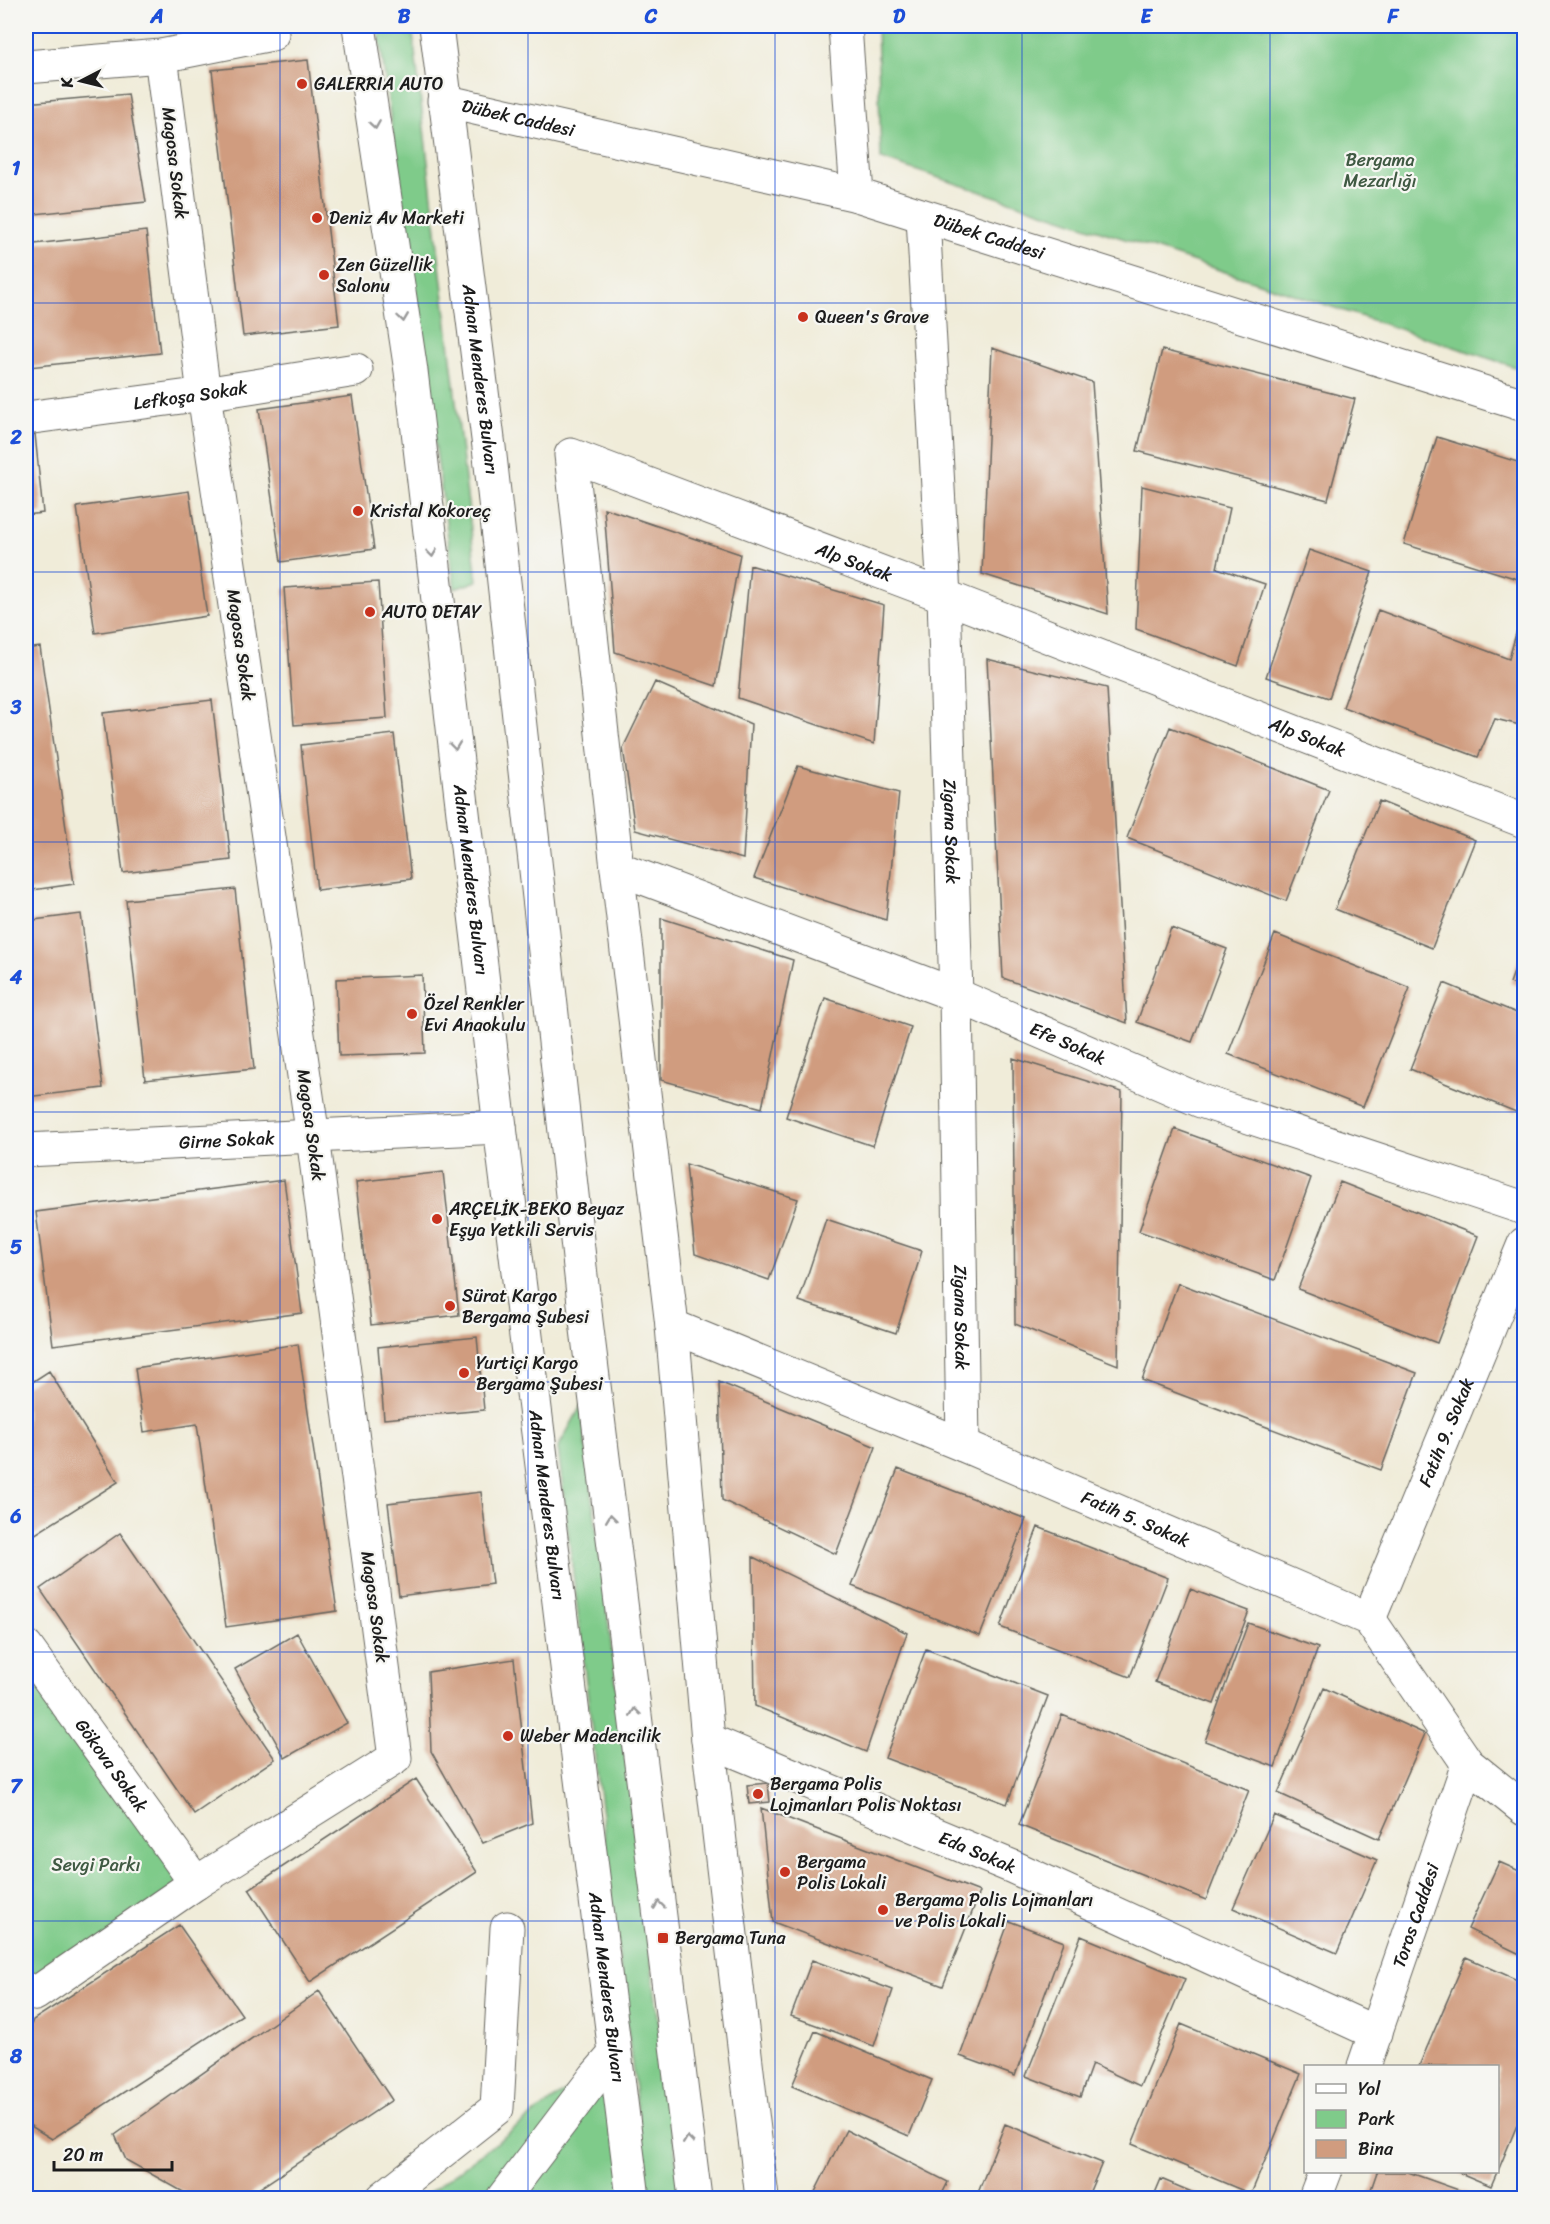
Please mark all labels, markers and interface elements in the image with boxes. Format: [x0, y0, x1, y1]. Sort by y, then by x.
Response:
text: A [149, 0, 164, 34]
text: B [398, 0, 411, 34]
text: C [644, 0, 658, 34]
text: D [893, 0, 906, 34]
text: E [1140, 0, 1153, 34]
text: F [1387, 0, 1400, 34]
north arrow [51, 51, 111, 111]
place label: GALERRIA AUTO [314, 68, 443, 100]
text: K [51, 75, 82, 90]
marker: GALERRIA AUTO [295, 77, 309, 91]
street label: Dübek Caddesi [458, 89, 579, 146]
street label: Magosa Sokak [152, 105, 198, 221]
one-way arrow [368, 120, 380, 129]
park label: Bergama Mezarlığı [1343, 144, 1417, 197]
text: 1 [12, 151, 21, 186]
place label: Deniz Av Marketi [329, 202, 465, 234]
street label: Dübek Caddesi [929, 204, 1050, 269]
marker: Deniz Av Marketi [310, 211, 324, 225]
place label: Zen Güzellik Salonu [336, 249, 433, 302]
marker: Zen Güzellik Salonu [317, 268, 331, 282]
street label: Adnan Menderes Bulvarı [452, 281, 508, 476]
place label: Queen's Grave [815, 301, 929, 333]
marker: Queen's Grave [796, 310, 810, 324]
one-way arrow [397, 313, 409, 322]
street label: Lefkoşa Sokak [131, 371, 250, 419]
text: 2 [9, 420, 22, 455]
place label: Kristal Kokoreç [370, 495, 491, 527]
marker: Kristal Kokoreç [351, 504, 365, 518]
street label: Alp Sokak [810, 533, 897, 591]
one-way arrow [426, 548, 438, 557]
street label: Magosa Sokak [217, 587, 265, 703]
place label: AUTO DETAY [381, 596, 482, 628]
marker: AUTO DETAY [363, 605, 377, 619]
text: 3 [10, 690, 22, 725]
street label: Alp Sokak [1263, 707, 1351, 766]
one-way arrow [449, 742, 461, 751]
street label: Zigana Sokak [934, 778, 969, 885]
street label: Adnan Menderes Bulvarı [444, 781, 498, 977]
text: 4 [9, 960, 23, 995]
place label: Özel Renkler Evi Anaokulu [424, 988, 526, 1041]
marker: Özel Renkler Evi Anaokulu [405, 1007, 419, 1021]
street label: Efe Sokak [1025, 1013, 1111, 1074]
street label: Magosa Sokak [287, 1067, 335, 1183]
street label: Girne Sokak [178, 1122, 276, 1159]
place label: ARÇELİK-BEKO Beyaz Eşya Yetkili Servis [448, 1193, 624, 1246]
marker: ARÇELİK-BEKO Beyaz Eşya Yetkili Servis [430, 1212, 444, 1226]
text: 5 [10, 1230, 22, 1265]
street label: Zigana Sokak [944, 1264, 978, 1370]
place label: Sürat Kargo Bergama Şubesi [462, 1280, 590, 1333]
marker: Sürat Kargo Bergama Şubesi [443, 1299, 457, 1313]
place label: Yurtiçi Kargo Bergama Şubesi [476, 1347, 604, 1400]
marker: Yurtiçi Kargo Bergama Şubesi [457, 1366, 471, 1380]
street label: Fatih 9. Sokak [1409, 1372, 1483, 1492]
street label: Adnan Menderes Bulvarı [519, 1407, 575, 1602]
street label: Fatih 5. Sokak [1076, 1481, 1195, 1557]
text: 6 [9, 1499, 22, 1534]
one-way arrow [605, 1514, 618, 1523]
street label: Magosa Sokak [351, 1549, 399, 1665]
one-way arrow [629, 1707, 641, 1716]
street label: Gökova Sokak [66, 1712, 157, 1820]
place label: Weber Madencilik [520, 1720, 661, 1752]
marker: Weber Madencilik [501, 1729, 515, 1743]
place label: Bergama Polis Lojmanları Polis Noktası [770, 1768, 962, 1821]
text: 7 [10, 1769, 23, 1804]
marker: Bergama Polis Lojmanları Polis Noktası [751, 1787, 765, 1801]
street label: Eda Sokak [934, 1822, 1022, 1883]
place label: Bergama Polis Lokali [797, 1846, 887, 1899]
park label: Sevgi Parkı [51, 1849, 141, 1881]
street label: Toros Caddesi [1383, 1858, 1449, 1972]
marker: Bergama Polis Lokali [778, 1865, 792, 1879]
place label: Bergama Polis Lojmanları ve Polis Lokali [895, 1884, 1093, 1937]
street label: Adnan Menderes Bulvarı [579, 1889, 635, 2085]
one-way arrow [653, 1901, 665, 1910]
marker: Bergama Polis Lojmanları ve Polis Lokali [876, 1903, 890, 1917]
place label: Bergama Tuna [675, 1922, 786, 1954]
marker: Bergama Tuna [656, 1931, 670, 1945]
text: 8 [9, 2039, 23, 2074]
legend [1304, 2065, 1499, 2173]
text: Yol [1358, 2073, 1381, 2105]
text: Park [1358, 2103, 1395, 2135]
text: Bina [1358, 2133, 1394, 2165]
scale bar [54, 2134, 172, 2172]
one-way arrow [682, 2136, 694, 2145]
text: 20 m [63, 2139, 103, 2171]

